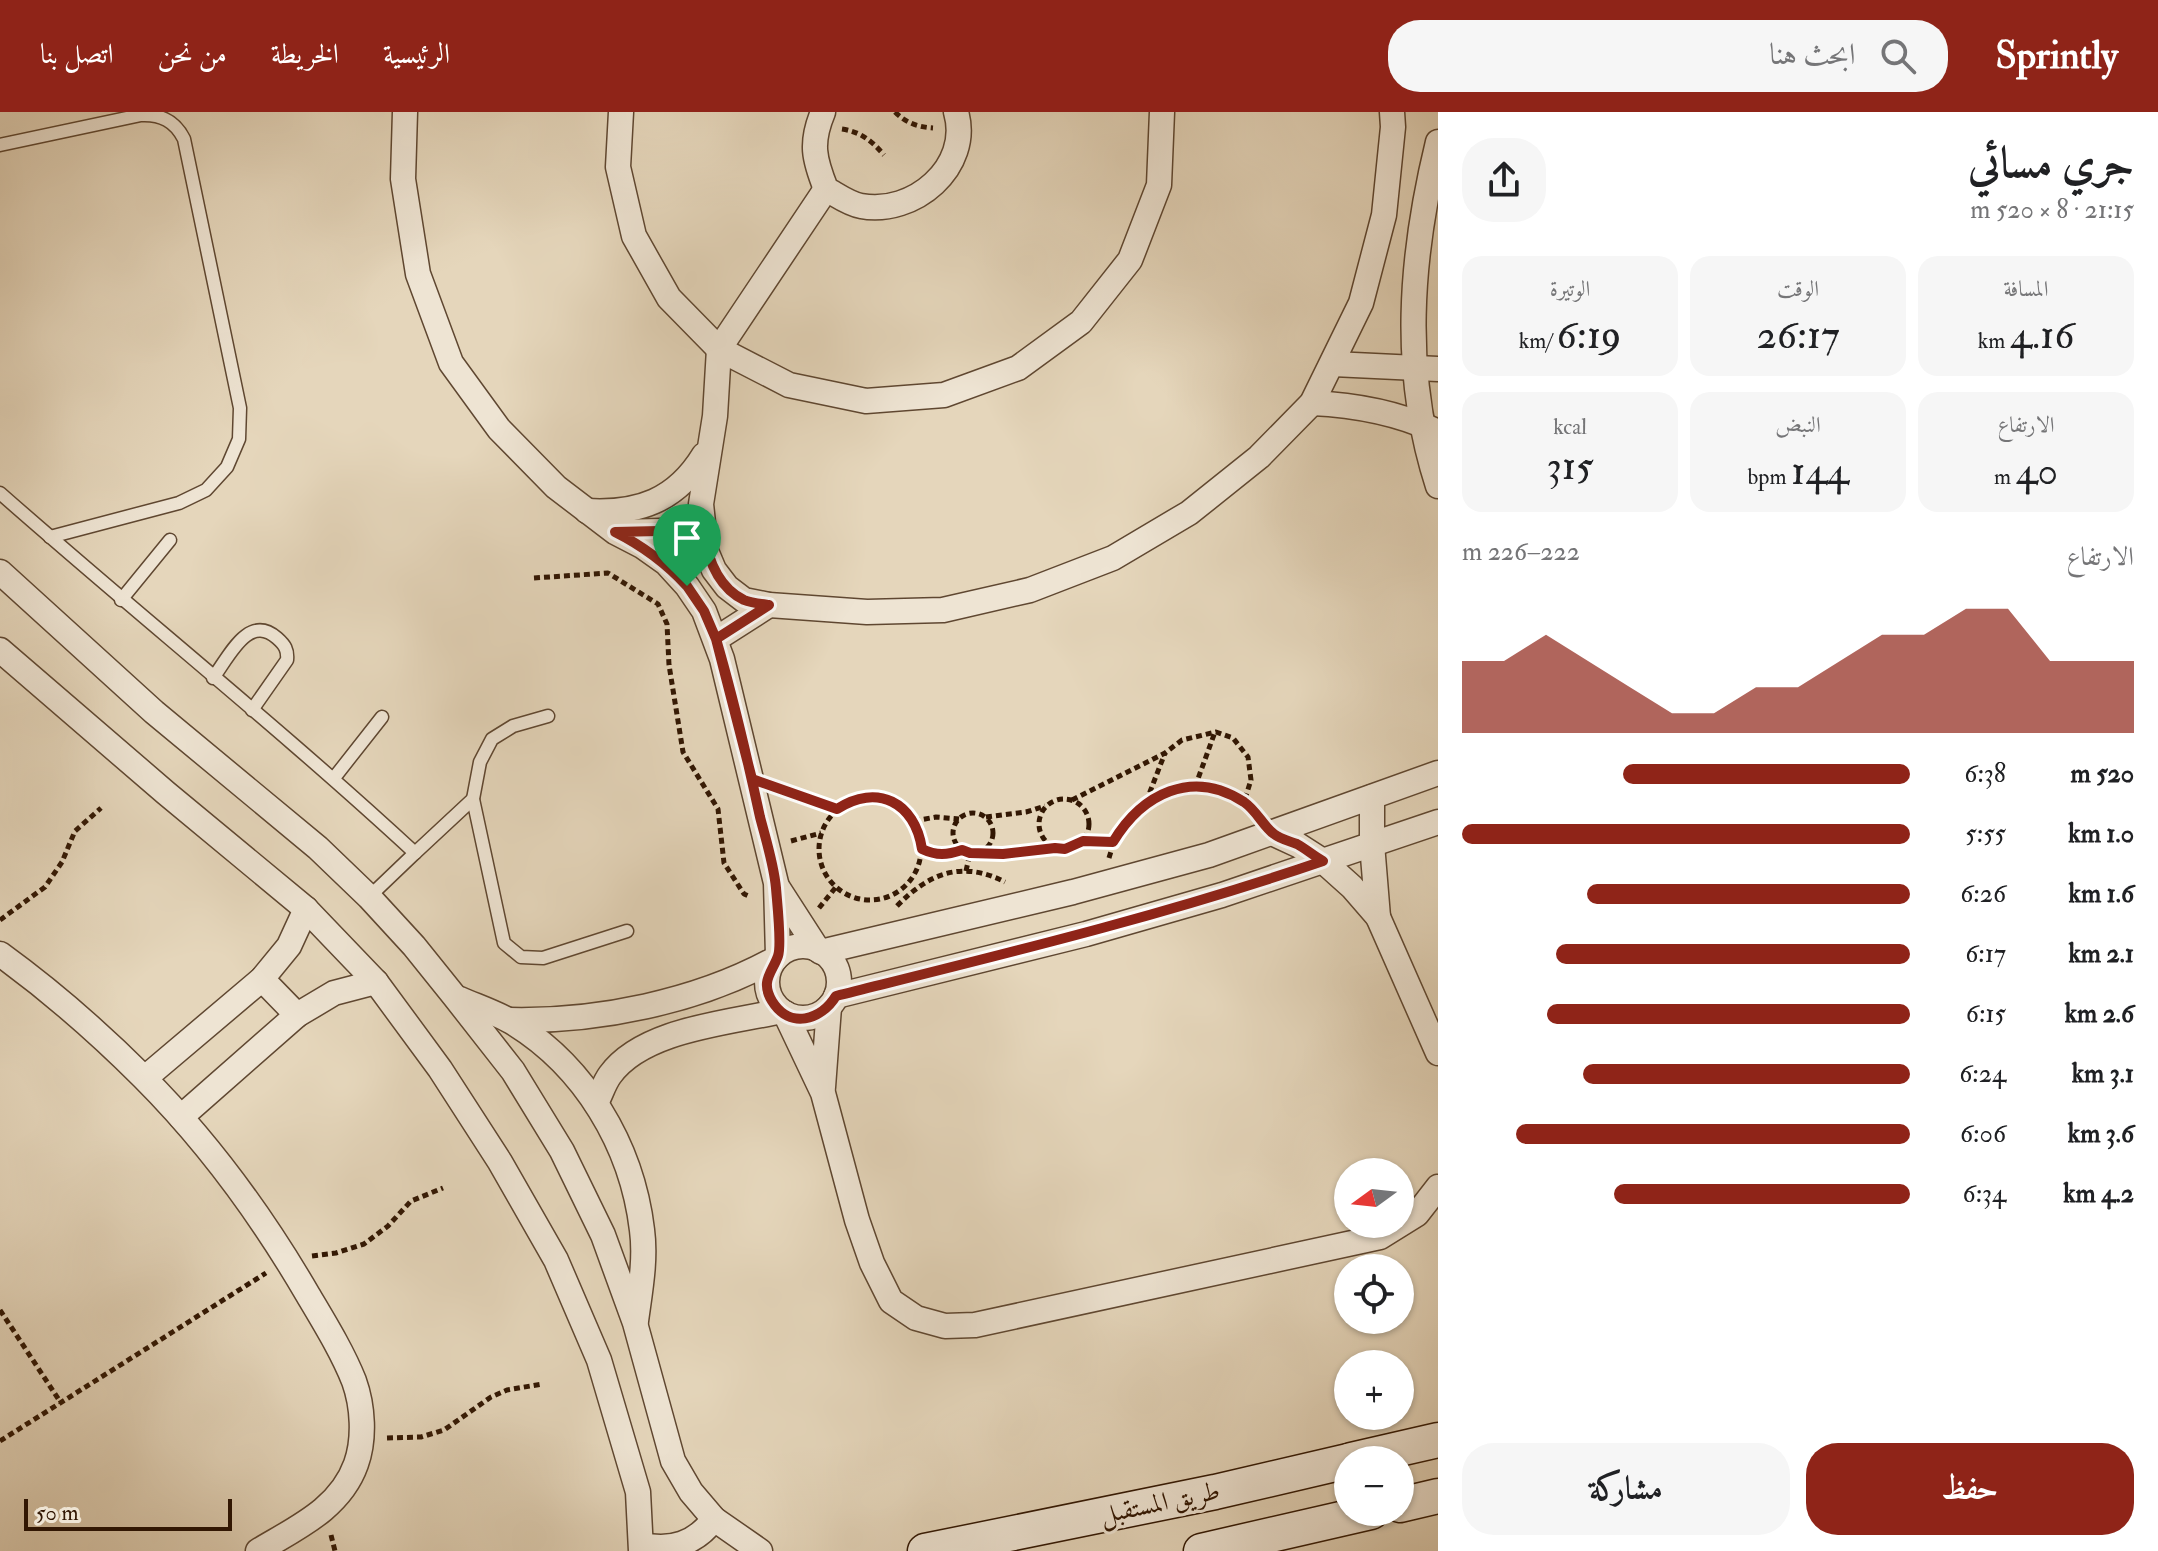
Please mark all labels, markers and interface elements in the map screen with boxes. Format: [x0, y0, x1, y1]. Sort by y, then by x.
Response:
search box [1388, 20, 1948, 92]
text: Sprintly [1996, 32, 2118, 80]
icon: search [1876, 34, 1920, 78]
text: ابحث هنا [1769, 36, 1856, 73]
text: اتصل بنا [40, 37, 114, 72]
text: من نحن [158, 37, 227, 72]
text: الخريطة [271, 37, 339, 72]
text: الرئيسية [383, 37, 450, 72]
text: جري مسائي [1968, 136, 2134, 191]
button: share [1462, 138, 1546, 222]
text: 21:15 · 8 × 520 m [1970, 194, 2134, 226]
text: الوتيرة [1550, 275, 1590, 303]
text: الوقت [1777, 275, 1819, 303]
text: المسافة [2004, 275, 2048, 303]
text: 6:19 [1557, 310, 1621, 361]
text: 26:17 [1757, 310, 1839, 361]
text: 4.16 [2010, 310, 2074, 361]
text: /km [1519, 327, 1557, 355]
text: km [1978, 327, 2010, 355]
text: النبض [1775, 411, 1821, 439]
text: الارتفاع [1997, 411, 2055, 439]
text: kcal [1553, 413, 1587, 441]
text: 315 [1546, 441, 1594, 492]
text: 144 [1791, 446, 1849, 497]
text: 40 [2016, 446, 2058, 497]
text: bpm [1747, 463, 1791, 491]
text: m [1994, 463, 2016, 491]
pin [653, 504, 721, 586]
icon: arrive [665, 516, 709, 560]
text: 222–226 m [1462, 536, 1580, 568]
text: الارتفاع [2067, 541, 2134, 573]
text: 6:38 [1964, 758, 2006, 790]
text: 520 m [2070, 758, 2134, 790]
text: 5:55 [1965, 818, 2006, 850]
text: 1.0 km [2068, 818, 2134, 850]
text: 6:26 [1960, 878, 2006, 910]
text: 1.6 km [2069, 878, 2134, 910]
text: 6:17 [1965, 938, 2006, 970]
text: 2.1 km [2068, 938, 2134, 970]
text: 6:15 [1966, 998, 2006, 1030]
text: 2.6 km [2065, 998, 2134, 1030]
text: 6:24 [1959, 1058, 2006, 1090]
text: 3.1 km [2072, 1058, 2134, 1090]
text: 6:06 [1960, 1118, 2006, 1150]
text: 3.6 km [2068, 1118, 2134, 1150]
north arrow [1334, 1158, 1414, 1238]
map controls [1334, 1158, 1414, 1526]
text: 6:34 [1963, 1178, 2006, 1210]
text: 4.2 km [2063, 1178, 2134, 1210]
button: locate [1334, 1254, 1414, 1334]
button: + [1334, 1350, 1414, 1430]
button: مشاركة [1462, 1443, 1790, 1535]
button: حفظ [1806, 1443, 2134, 1535]
button: − [1334, 1446, 1414, 1526]
street label: طريق المستقبل [1097, 1475, 1223, 1532]
scale bar [24, 1495, 232, 1531]
text: 50 m [36, 1499, 78, 1527]

